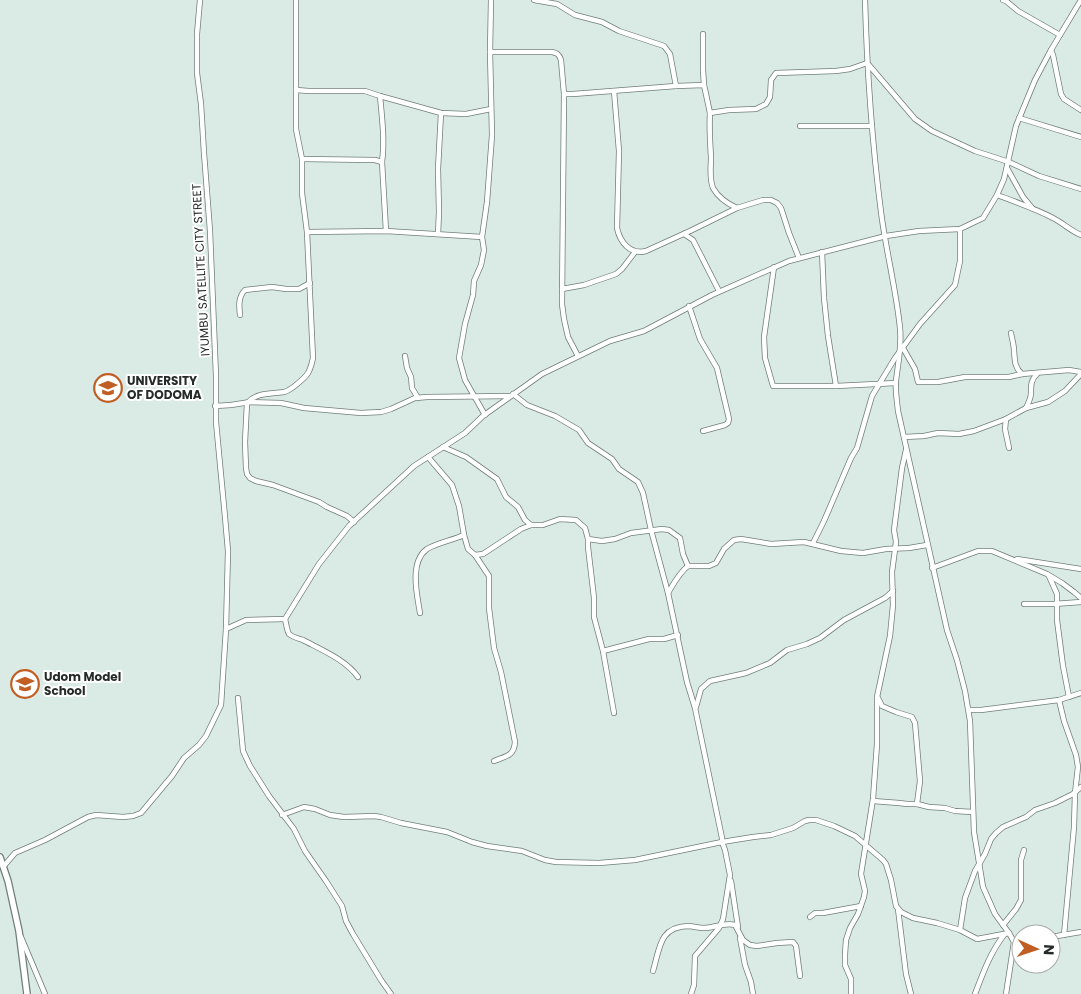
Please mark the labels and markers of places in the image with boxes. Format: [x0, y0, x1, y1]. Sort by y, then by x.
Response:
place label: UNIVERSITY OF DODOMA [127, 372, 202, 403]
school or university icon: UNIVERSITY OF DODOMA [93, 373, 123, 403]
place label: Udom Model School [44, 668, 121, 699]
school or university icon: Udom Model School [10, 669, 40, 699]

